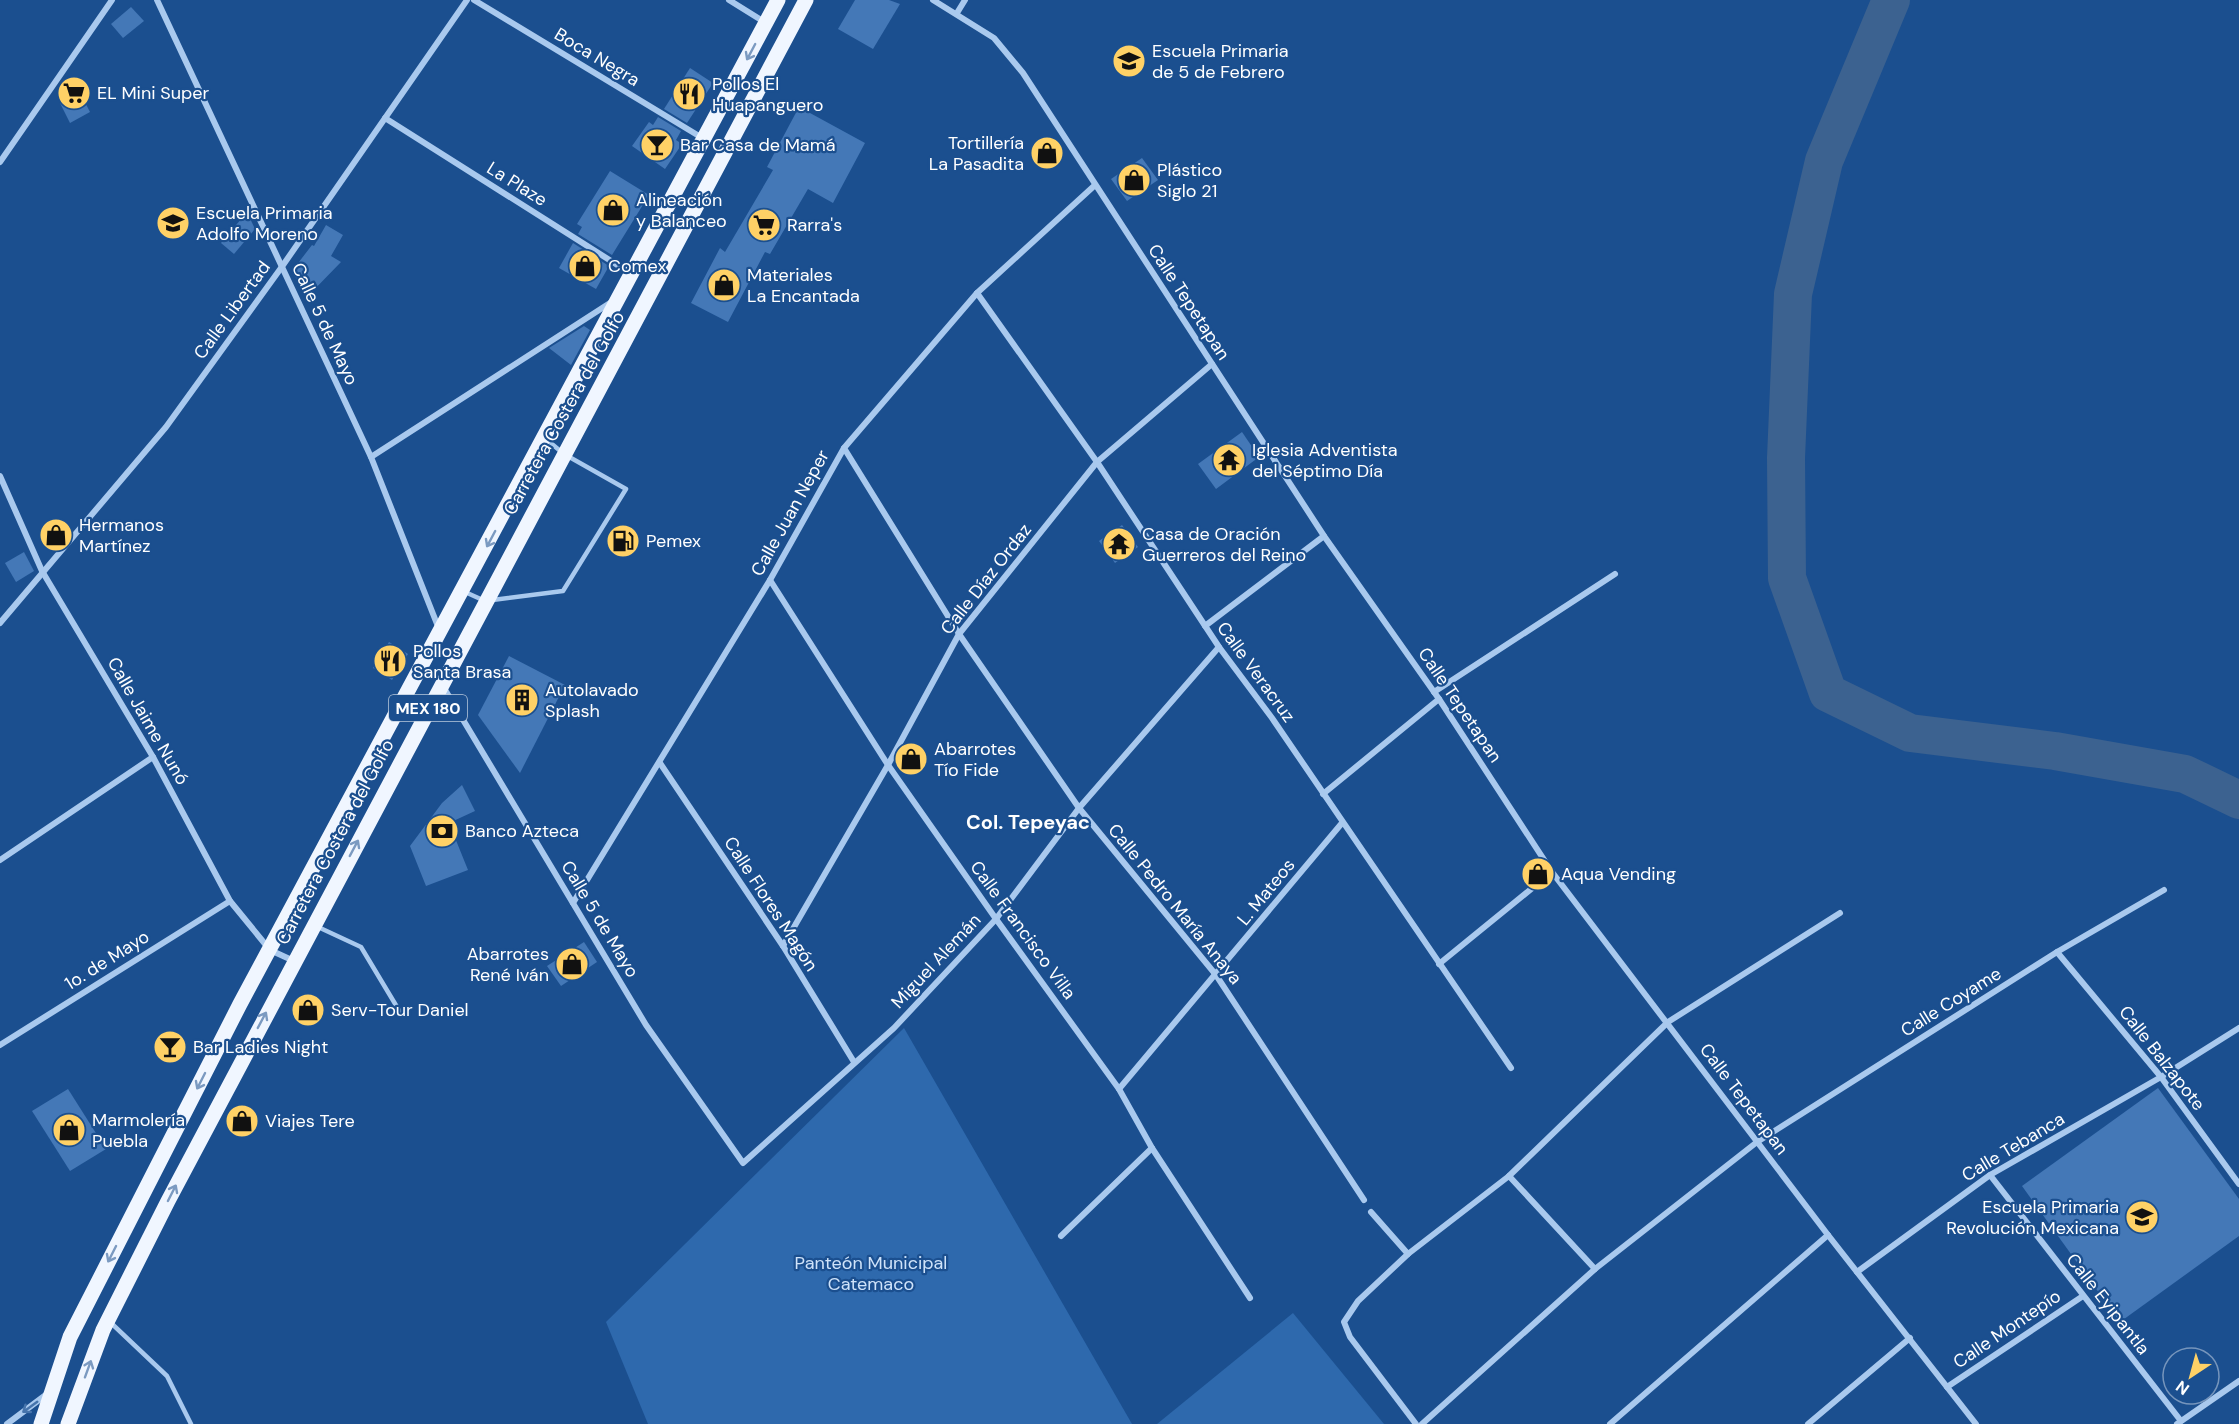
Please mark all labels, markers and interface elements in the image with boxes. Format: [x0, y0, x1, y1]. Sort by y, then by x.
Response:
street label: Boca Negra [550, 22, 644, 92]
place label: Escuela Primaria de 5 de Febrero [1152, 39, 1289, 84]
one-way arrow [745, 43, 757, 60]
school or university icon: Escuela Primaria de 5 de Febrero [1111, 43, 1147, 79]
place label: Pollos El Huapanguero [712, 72, 823, 117]
supermarket icon: EL Mini Super [56, 75, 92, 111]
restaurant icon: Pollos El Huapanguero [671, 76, 707, 112]
place label: EL Mini Super [97, 81, 210, 105]
bar icon: Bar Casa de Mamá [639, 127, 675, 163]
place label: Tortillería La Pasadita [929, 131, 1024, 176]
place label: Bar Casa de Mamá [680, 133, 835, 157]
shop icon: Tortillería La Pasadita [1029, 135, 1065, 171]
street label: La Plaze [482, 156, 552, 212]
place label: Plástico Siglo 21 [1157, 158, 1222, 203]
shop icon: Plástico Siglo 21 [1116, 162, 1152, 198]
place label: Alineación y Balanceo [636, 188, 727, 233]
shop icon: Alineación y Balanceo [595, 192, 631, 228]
place label: Escuela Primaria Adolfo Moreno [196, 201, 333, 246]
school or university icon: Escuela Primaria Adolfo Moreno [155, 205, 191, 241]
supermarket icon: Rarra's [746, 207, 782, 243]
place label: Rarra's [787, 213, 842, 237]
street label: Calle Tepetapan [1142, 239, 1236, 365]
shop icon: Comex [567, 248, 603, 284]
place label: Comex [608, 254, 666, 278]
street label: Calle Libertad [188, 256, 276, 364]
street label: Calle 5 de Mayo [286, 259, 364, 389]
place label: Materiales La Encantada [747, 263, 860, 308]
shop icon: Materiales La Encantada [706, 267, 742, 303]
street label: Carretera Costera del Golfo [498, 307, 630, 519]
place label: Iglesia Adventista del Séptimo Día [1252, 438, 1398, 483]
temple icon: Iglesia Adventista del Séptimo Día [1211, 442, 1247, 478]
street label: Calle Juan Neper [745, 445, 835, 580]
place label: Hermanos Martínez [79, 513, 164, 558]
shop icon: Hermanos Martínez [38, 517, 74, 553]
street label: Calle Díaz Ordaz [935, 519, 1037, 639]
place label: Casa de Oración Guerreros del Reino [1142, 522, 1306, 567]
fuel station icon: Pemex [605, 523, 641, 559]
temple icon: Casa de Oración Guerreros del Reino [1101, 526, 1137, 562]
place label: Pemex [646, 529, 701, 553]
one-way arrow [485, 530, 497, 547]
street label: Calle Veracruz [1211, 617, 1301, 727]
place label: Pollos Santa Brasa [413, 639, 511, 684]
restaurant icon: Pollos Santa Brasa [372, 643, 408, 679]
street label: Calle Tepetapan [1413, 643, 1507, 767]
street label: Calle Jaime Nunó [102, 653, 194, 789]
place label: Autolavado Splash [545, 678, 639, 723]
building icon: Autolavado Splash [504, 682, 540, 718]
road number: MEX 180 [389, 695, 467, 721]
street label: Carretera Costera del Golfo [271, 735, 399, 949]
place label: Abarrotes Tío Fide [934, 737, 1016, 782]
shop icon: Abarrotes Tío Fide [893, 741, 929, 777]
district label: Col. Tepeyac [966, 809, 1090, 835]
bank icon: Banco Azteca [424, 813, 460, 849]
place label: Banco Azteca [465, 819, 579, 843]
street label: Calle Pedro María Anaya [1103, 819, 1247, 989]
street label: Calle Flores Magón [718, 832, 824, 976]
one-way arrow [348, 840, 360, 857]
street label: L. Mateos [1232, 854, 1300, 930]
street label: Calle 5 de Mayo [556, 856, 644, 982]
street label: Calle Francisco Villa [965, 856, 1081, 1004]
shop icon: Aqua Vending [1520, 856, 1556, 892]
place label: Aqua Vending [1561, 862, 1676, 886]
street label: Miguel Alemán [886, 908, 986, 1014]
street label: 1o. de Mayo [60, 925, 154, 995]
place label: Abarrotes René Iván [467, 942, 549, 987]
shop icon: Abarrotes René Iván [554, 946, 590, 982]
street label: Calle Coyame [1896, 962, 2006, 1042]
shop icon: Serv-Tour Daniel [290, 992, 326, 1028]
place label: Serv-Tour Daniel [331, 998, 469, 1022]
street label: Calle Balzapote [2113, 1001, 2211, 1115]
one-way arrow [257, 1012, 269, 1030]
bar icon: Bar Ladies Night [152, 1029, 188, 1065]
place label: Bar Ladies Night [193, 1035, 328, 1059]
street label: Calle Tepetapan [1694, 1038, 1794, 1160]
one-way arrow [195, 1072, 207, 1089]
shop icon: Viajes Tere [224, 1103, 260, 1139]
street label: Calle Tebanca [1957, 1107, 2069, 1187]
place label: Marmolería Puebla [92, 1108, 185, 1153]
place label: Viajes Tere [265, 1109, 355, 1133]
shop icon: Marmolería Puebla [51, 1112, 87, 1148]
one-way arrow [167, 1185, 178, 1203]
place label: Escuela Primaria Revolución Mexicana [1946, 1195, 2119, 1240]
school or university icon: Escuela Primaria Revolución Mexicana [2124, 1199, 2160, 1235]
one-way arrow [105, 1245, 117, 1263]
street label: Calle Eyipantla [2061, 1248, 2155, 1360]
park label: Panteón Municipal Catemaco [795, 1251, 947, 1296]
street label: Calle Montepío [1949, 1284, 2065, 1374]
north arrow [2161, 1346, 2221, 1406]
one-way arrow [84, 1360, 95, 1379]
text: N [2172, 1376, 2193, 1400]
one-way arrow [22, 1401, 38, 1413]

